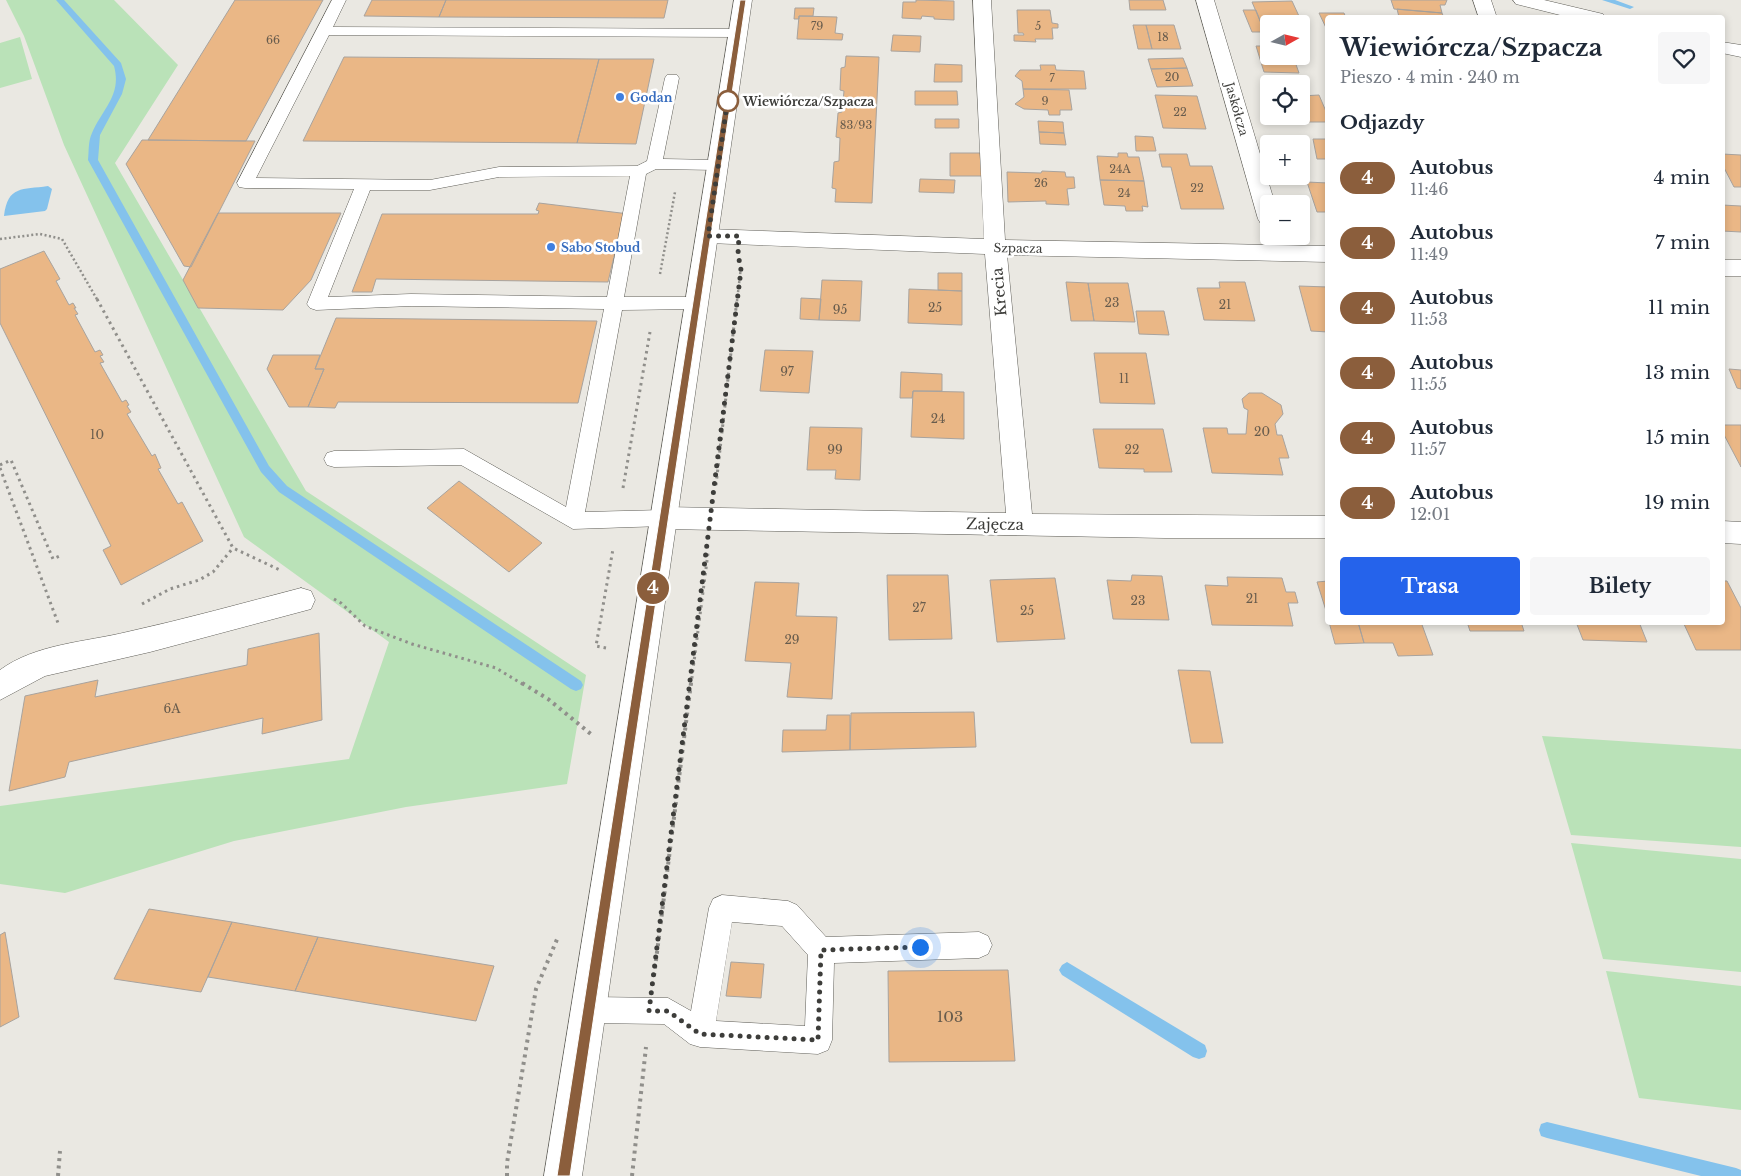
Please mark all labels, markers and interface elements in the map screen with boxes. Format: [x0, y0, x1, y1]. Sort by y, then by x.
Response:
north arrow [1260, 15, 1310, 65]
map controls [1260, 15, 1310, 245]
house number: 79 [811, 19, 823, 33]
house number: 5 [1035, 19, 1041, 33]
house number: 18 [1157, 30, 1169, 44]
button: heart [1658, 32, 1710, 84]
house number: 66 [266, 33, 280, 47]
text: Wiewiórcza/Szpacza [1340, 33, 1602, 62]
text: Pieszo · 4 min · 240 m [1340, 67, 1520, 87]
house number: 20 [1165, 70, 1179, 84]
house number: 7 [1049, 71, 1055, 85]
button: locate [1260, 75, 1310, 125]
street label: Jaskółcza [1222, 79, 1252, 138]
place label: Godan [630, 90, 673, 105]
marker: Wiewiórcza/Szpacza [717, 90, 739, 112]
marker: Godan [614, 91, 626, 103]
place label: Wiewiórcza/Szpacza [742, 94, 874, 109]
house number: 9 [1041, 94, 1049, 108]
house number: 22 [1173, 105, 1187, 119]
text: Odjazdy [1340, 111, 1424, 134]
house number: 83/93 [840, 118, 872, 132]
button: + [1260, 135, 1310, 185]
text: Autobus [1410, 156, 1493, 179]
house number: 24A [1109, 162, 1131, 176]
text: 4 min [1653, 166, 1710, 189]
text: 4 [1362, 167, 1373, 189]
house number: 26 [1034, 176, 1048, 190]
text: 11:46 [1410, 179, 1448, 199]
house number: 22 [1190, 181, 1204, 195]
house number: 24 [1117, 186, 1131, 200]
button: − [1260, 195, 1310, 245]
text: Autobus [1410, 221, 1493, 244]
text: 7 min [1655, 231, 1710, 254]
text: 4 [1362, 232, 1373, 254]
place label: Sabo Stobud [561, 240, 641, 255]
street label: Szpacza [993, 240, 1043, 256]
marker: Sabo Stobud [545, 241, 557, 253]
text: 11:49 [1410, 244, 1448, 264]
street label: Krecia [987, 266, 1011, 317]
text: Autobus [1410, 286, 1493, 309]
house number: 23 [1105, 295, 1119, 310]
text: 11 min [1648, 296, 1710, 319]
house number: 21 [1219, 297, 1231, 312]
text: 4 [1362, 297, 1373, 319]
house number: 25 [928, 300, 942, 315]
house number: 95 [833, 302, 847, 317]
text: 11:53 [1410, 309, 1448, 329]
text: Autobus [1410, 351, 1493, 374]
text: 13 min [1644, 361, 1710, 384]
text: 4 [1362, 362, 1373, 384]
house number: 97 [780, 364, 795, 379]
house number: 11 [1119, 371, 1129, 386]
text: 11:55 [1410, 374, 1447, 394]
house number: 24 [931, 411, 945, 426]
text: Autobus [1410, 416, 1493, 439]
house number: 20 [1254, 424, 1270, 439]
text: 15 min [1645, 426, 1710, 449]
house number: 10 [90, 427, 104, 442]
text: 4 [1362, 427, 1373, 449]
text: 11:57 [1410, 439, 1446, 459]
house number: 99 [827, 442, 843, 457]
house number: 22 [1125, 442, 1139, 457]
text: Autobus [1410, 481, 1493, 504]
text: 19 min [1644, 491, 1710, 514]
text: 4 [1362, 492, 1373, 514]
text: 12:01 [1410, 504, 1450, 524]
street label: Zajęcza [966, 514, 1025, 534]
button: Trasa [1340, 557, 1520, 615]
button: Bilety [1530, 557, 1710, 615]
line badge: 4 [637, 572, 669, 604]
text: 4 [647, 577, 659, 599]
house number: 21 [1246, 591, 1258, 606]
house number: 23 [1131, 593, 1145, 608]
house number: 27 [912, 600, 927, 615]
house number: 25 [1020, 603, 1034, 618]
house number: 29 [784, 632, 800, 647]
house number: 6A [164, 701, 181, 716]
your location [908, 935, 933, 960]
house number: 103 [937, 1007, 963, 1026]

